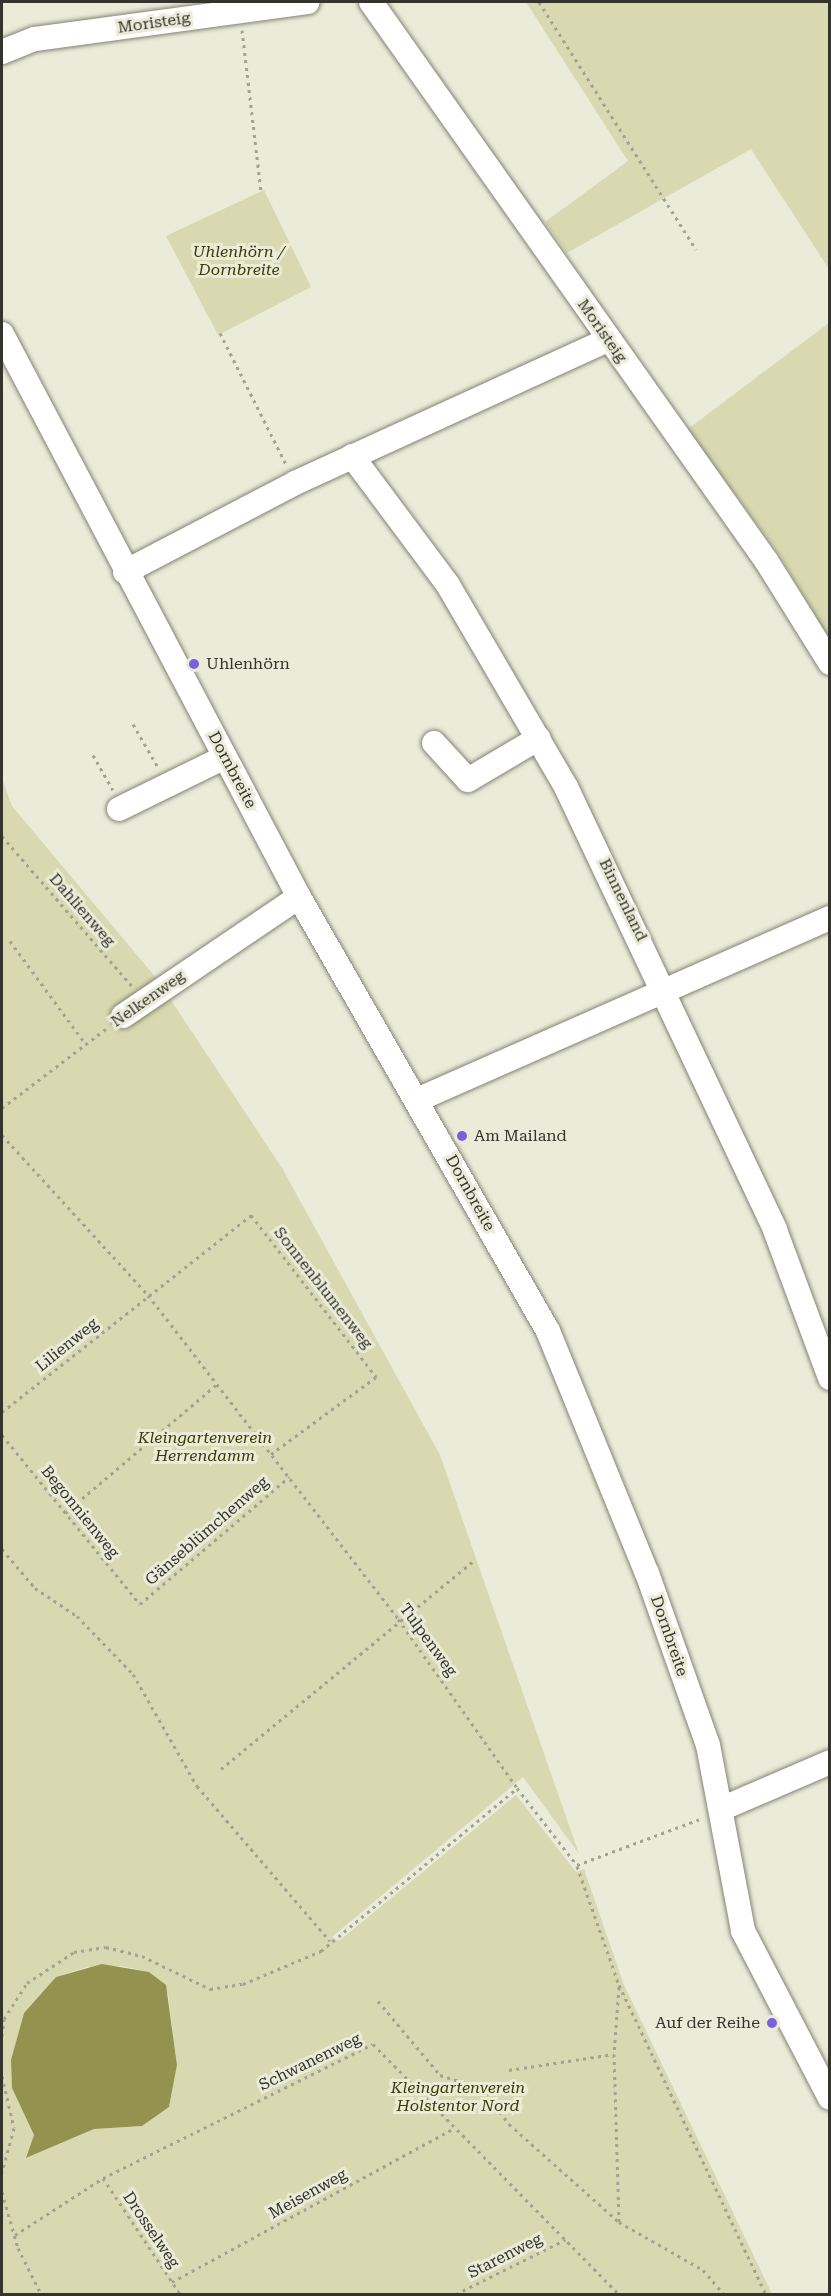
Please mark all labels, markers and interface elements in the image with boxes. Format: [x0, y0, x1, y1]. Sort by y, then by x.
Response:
street label: Moristeig [116, 8, 192, 38]
park label: Uhlenhörn / Dornbreite [193, 242, 285, 280]
street label: Moristeig [573, 296, 631, 366]
place label: Uhlenhörn [206, 654, 290, 674]
marker: Uhlenhörn [187, 657, 201, 671]
street label: Dornbreite [204, 728, 260, 812]
street label: Binnenland [595, 856, 651, 944]
street label: Dahlienweg [45, 869, 119, 951]
street label: Nelkenweg [107, 967, 189, 1031]
place label: Am Mailand [474, 1126, 567, 1146]
marker: Am Mailand [455, 1129, 469, 1143]
street label: Dornbreite [441, 1152, 499, 1234]
street label: Sonnenblumenweg [270, 1223, 376, 1353]
street label: Lilienweg [32, 1314, 102, 1376]
park label: Kleingartenverein Herrendamm [138, 1428, 272, 1466]
street label: Begonnienweg [37, 1462, 123, 1562]
street label: Gänseblümchenweg [142, 1472, 272, 1590]
street label: Dornbreite [646, 1593, 692, 1679]
street label: Tulpenweg [395, 1600, 461, 1680]
place label: Auf der Reihe [655, 2013, 760, 2033]
marker: Auf der Reihe [765, 2016, 779, 2030]
street label: Schwanenweg [256, 2029, 364, 2095]
park label: Kleingartenverein Holstentor Nord [391, 2078, 525, 2116]
street label: Meisenweg [266, 2165, 350, 2223]
street label: Drosselweg [118, 2188, 184, 2272]
street label: Starenweg [465, 2229, 545, 2283]

